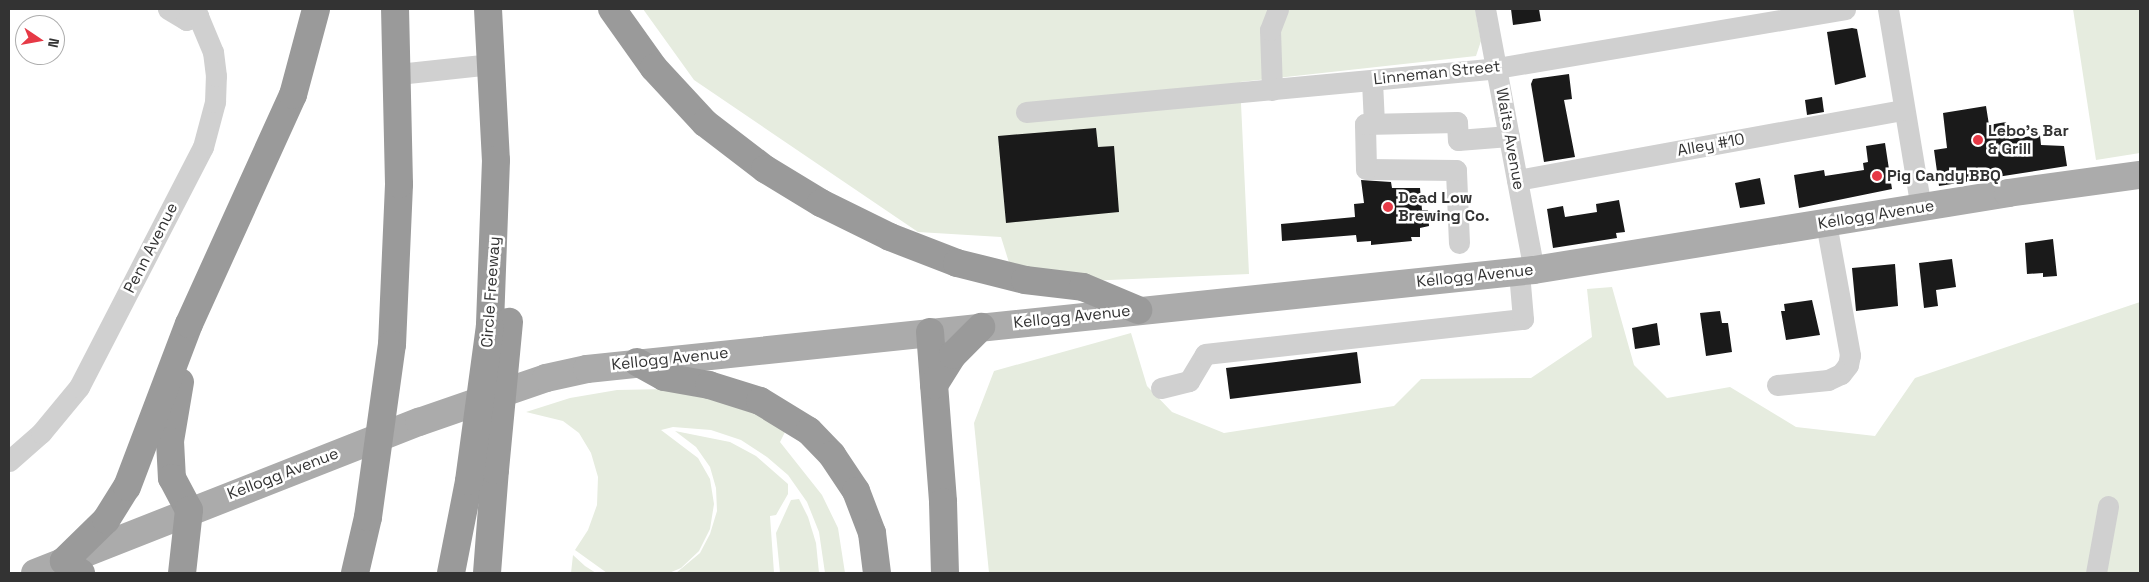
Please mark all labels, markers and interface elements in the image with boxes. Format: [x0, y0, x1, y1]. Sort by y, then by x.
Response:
north arrow [15, 15, 65, 65]
text: N [44, 36, 63, 49]
street label: Linneman Street [1373, 57, 1501, 89]
street label: Waits Avenue [1492, 86, 1528, 192]
place label: Lebo's Bar & Grill [1988, 121, 2069, 159]
street label: Alley #10 [1676, 130, 1746, 160]
marker: Lebo's Bar & Grill [1972, 134, 1984, 146]
place label: Pig Candy BBQ [1887, 166, 2001, 186]
marker: Pig Candy BBQ [1871, 170, 1883, 182]
place label: Dead Low Brewing Co. [1398, 188, 1490, 226]
street label: Kellogg Avenue [1816, 196, 1936, 234]
street label: Penn Avenue [120, 200, 182, 296]
marker: Dead Low Brewing Co. [1382, 201, 1394, 213]
street label: Circle Freeway [478, 236, 504, 348]
street label: Kellogg Avenue [1415, 260, 1535, 292]
street label: Kellogg Avenue [1012, 301, 1132, 333]
street label: Kellogg Avenue [610, 343, 730, 375]
street label: Kellogg Avenue [225, 444, 341, 504]

